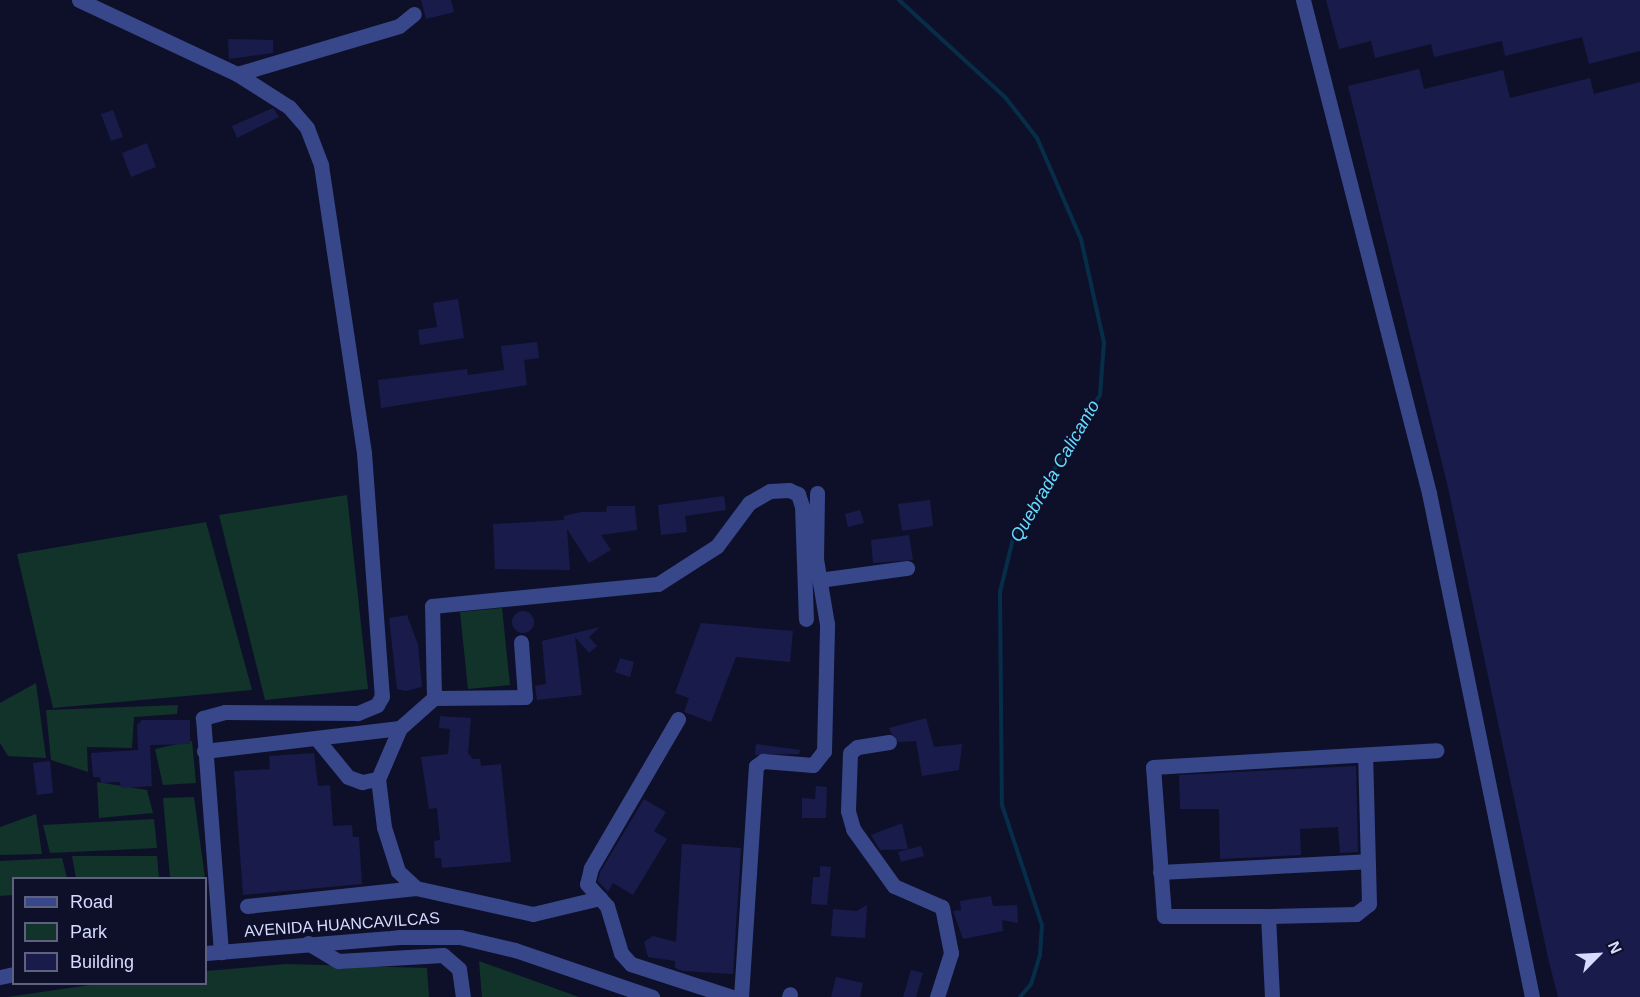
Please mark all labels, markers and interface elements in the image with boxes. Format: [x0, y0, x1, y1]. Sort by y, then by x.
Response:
water label: Quebrada Calicanto [1006, 396, 1104, 546]
legend [12, 877, 207, 985]
text: Road [70, 892, 113, 912]
street label: AVENIDA HUANCAVILCAS [243, 909, 441, 941]
text: Park [70, 922, 107, 942]
north arrow [1568, 925, 1628, 985]
text: N [1605, 939, 1625, 956]
text: Building [70, 952, 134, 972]

